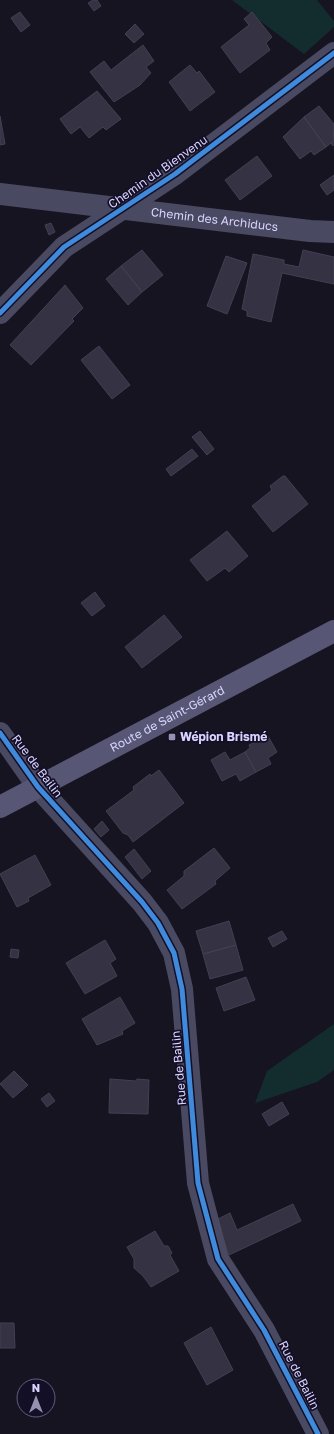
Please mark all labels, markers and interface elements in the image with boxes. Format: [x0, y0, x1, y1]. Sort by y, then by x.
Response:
street label: Chemin du Bienvenu [105, 132, 210, 212]
street label: Chemin des Archiducs [150, 204, 279, 234]
street label: Route de Saint-Gérard [107, 682, 227, 755]
place label: Wépion Brismé [180, 729, 267, 744]
street label: Rue de Bailin [9, 731, 66, 800]
marker: Wépion Brismé [167, 732, 177, 742]
street label: Rue de Bailin [168, 1030, 189, 1106]
street label: Rue de Bailin [276, 1338, 323, 1412]
north arrow [16, 1378, 56, 1418]
text: N [32, 1381, 40, 1394]

